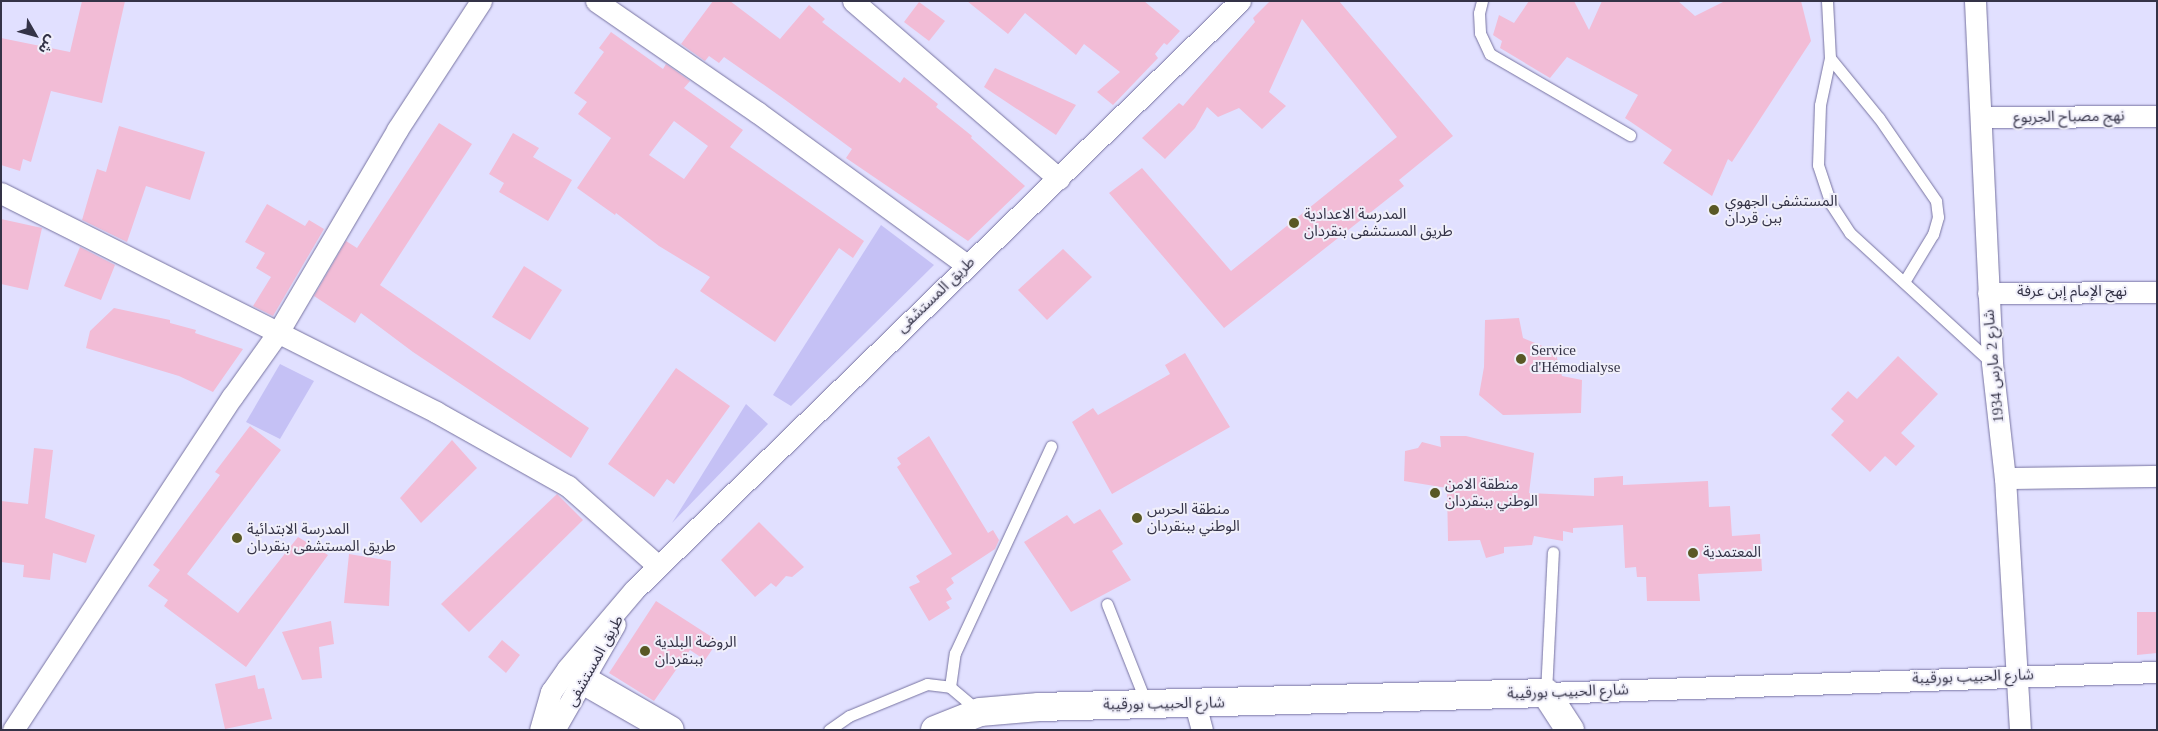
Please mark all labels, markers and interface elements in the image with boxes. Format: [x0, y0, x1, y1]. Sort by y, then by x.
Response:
north arrow [10, 10, 60, 60]
text: ش [35, 32, 59, 57]
street label: نهج مصباح الجربوع [2013, 107, 2125, 127]
place label: المستشفى الجهوي ببن قردان [1725, 192, 1838, 227]
marker: المستشفى الجهوي ببن قردان [1707, 203, 1721, 217]
place label: المدرسة الاعدادية طريق المستشفى بنقردان [1304, 205, 1453, 240]
marker: المدرسة الاعدادية طريق المستشفى بنقردان [1288, 217, 1300, 229]
street label: طريق المستشفى [893, 253, 979, 337]
street label: نهج الإمام إبن عرفة [2017, 283, 2127, 301]
street label: شارع 2 مارس 1934 [1980, 309, 2008, 423]
place label: Service d'Hémodialyse [1531, 341, 1620, 376]
marker: Service d'Hémodialyse [1515, 353, 1527, 365]
place label: منطقة الامن الوطني ببنقردان [1445, 475, 1538, 510]
marker: منطقة الامن الوطني ببنقردان [1429, 487, 1441, 499]
place label: منطقة الحرس الوطني ببنقردان [1147, 500, 1240, 535]
marker: منطقة الحرس الوطني ببنقردان [1131, 512, 1143, 524]
place label: المدرسة الابتدائية طريق المستشفى بنقردان [247, 520, 396, 555]
marker: المدرسة الابتدائية طريق المستشفى بنقردان [231, 532, 243, 544]
place label: المعتمدية [1703, 544, 1761, 562]
marker: المعتمدية [1687, 547, 1699, 559]
street label: طريق المستشفى [562, 612, 628, 710]
place label: الروضة البلدية ببنقردان [655, 633, 737, 668]
marker: الروضة البلدية ببنقردان [639, 645, 651, 657]
street label: شارع الحبيب بورقيبة [1912, 666, 2034, 688]
street label: شارع الحبيب بورقيبة [1507, 681, 1629, 703]
street label: شارع الحبيب بورقيبة [1103, 694, 1225, 714]

